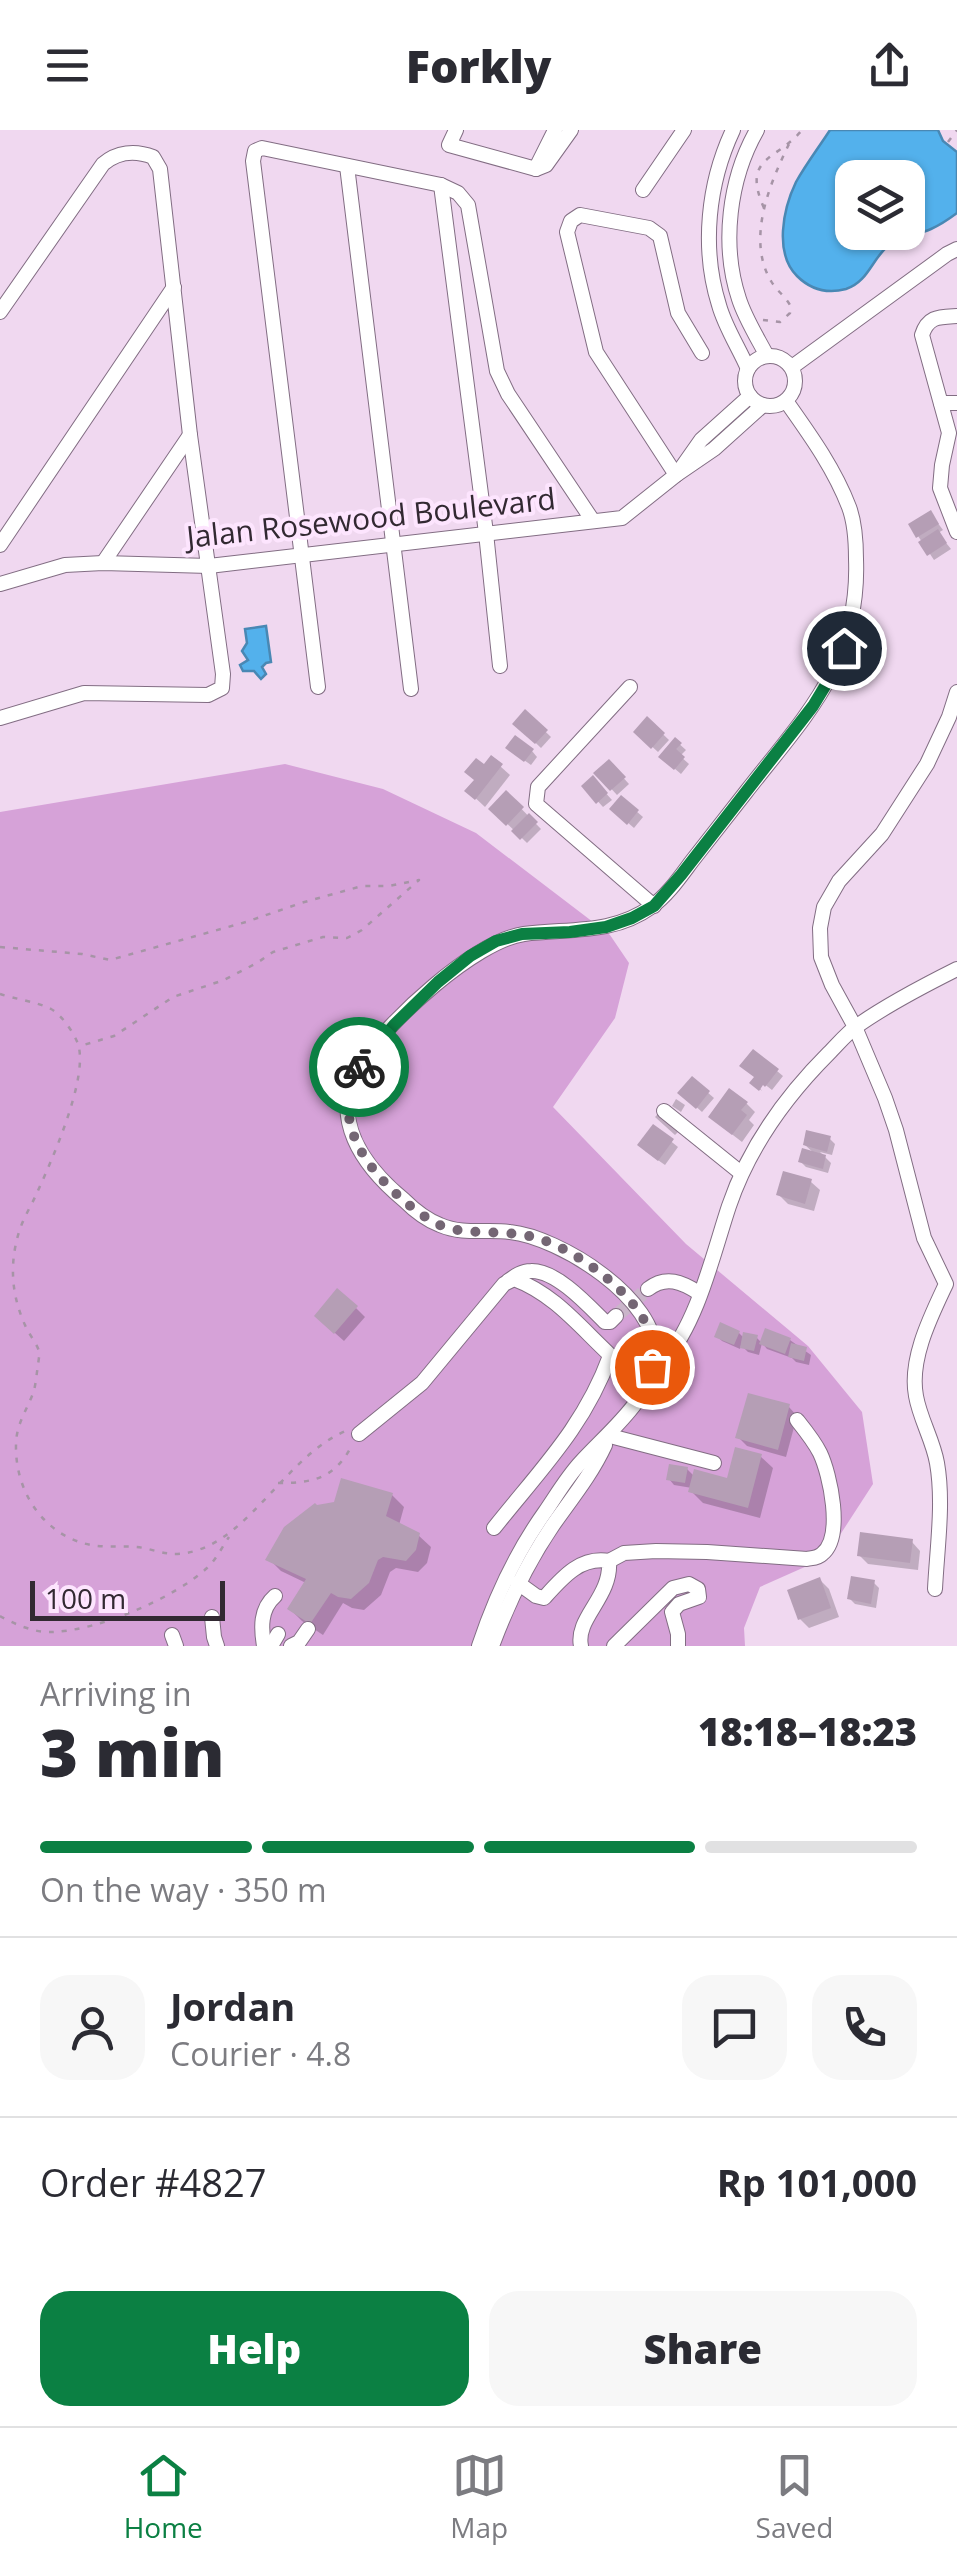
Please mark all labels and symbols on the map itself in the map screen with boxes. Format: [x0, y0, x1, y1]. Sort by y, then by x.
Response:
street label: Jalan Rosewood Boulevard [181, 477, 558, 557]
pin [802, 606, 887, 691]
courier [309, 1017, 409, 1117]
pin [610, 1325, 695, 1410]
scale bar [30, 1576, 225, 1621]

